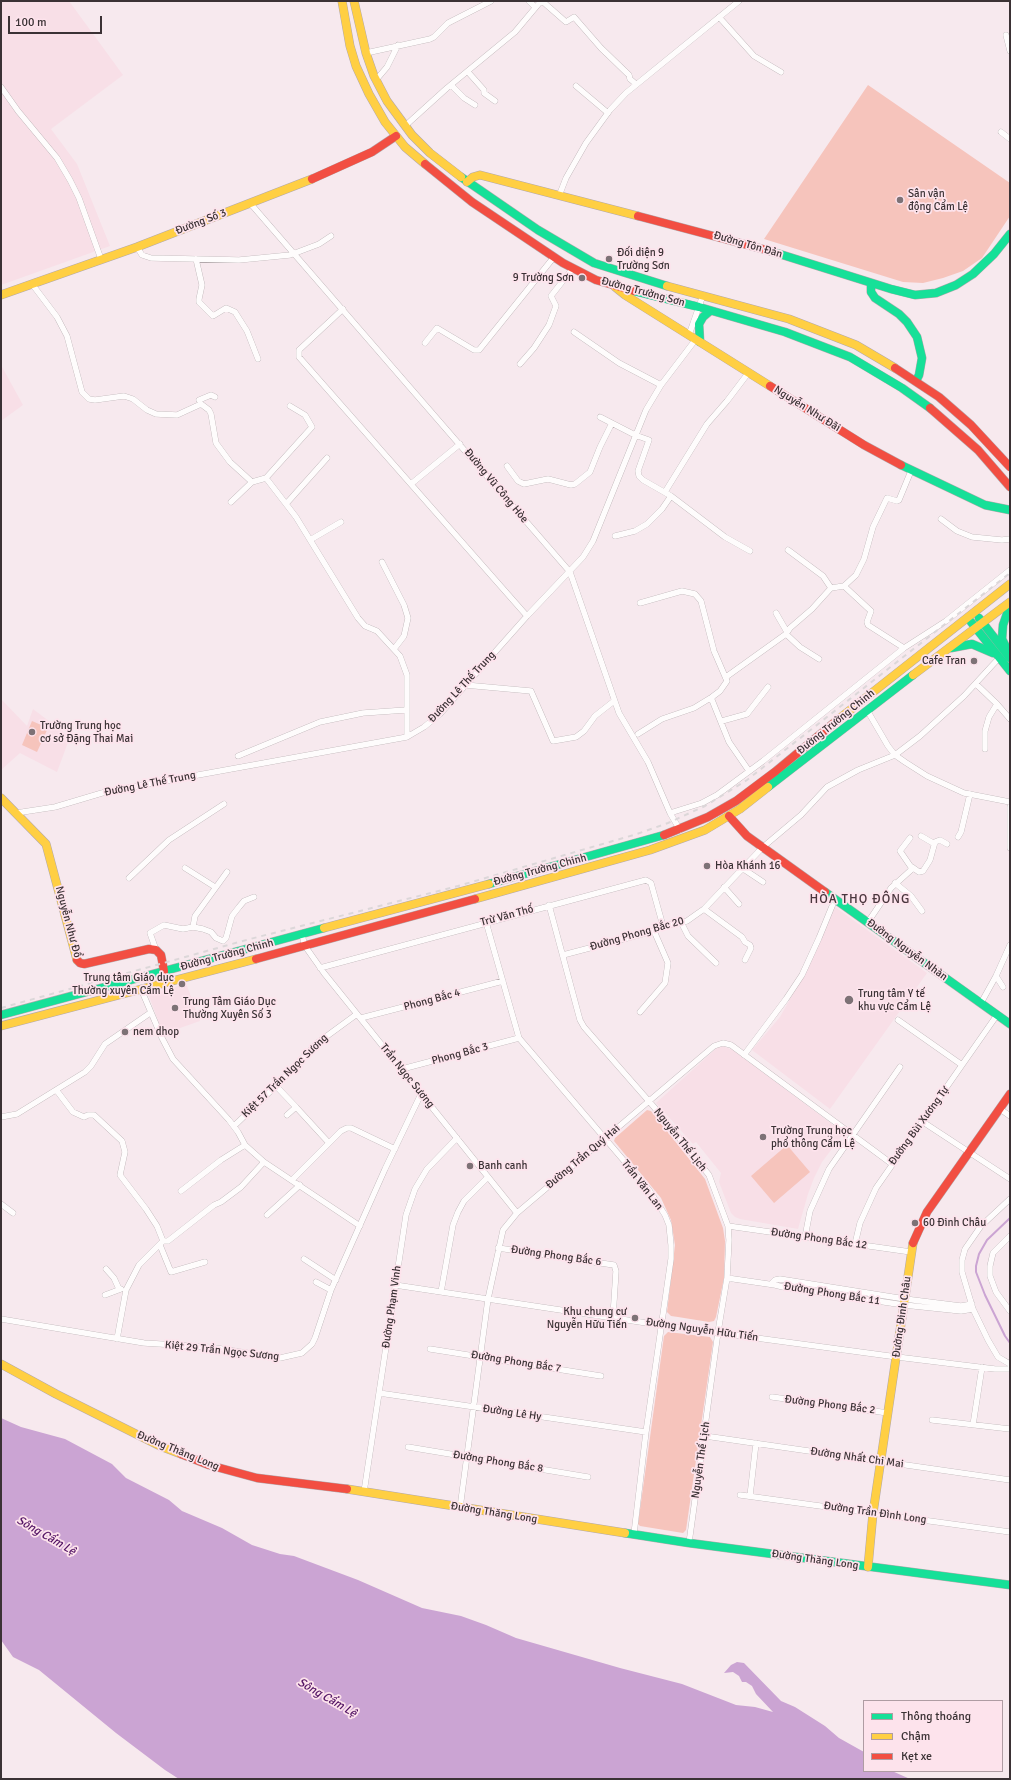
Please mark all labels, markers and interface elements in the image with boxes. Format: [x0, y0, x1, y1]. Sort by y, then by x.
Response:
scale bar [10, 8, 104, 34]
text: 100 m [15, 15, 47, 30]
place label: Sân vận động Cẩm Lệ [908, 187, 968, 213]
marker: Sân vận động Cẩm Lệ [895, 195, 905, 205]
street label: Đường Số 3 [174, 206, 228, 238]
street label: Đường Tôn Đản [712, 229, 784, 261]
place label: Đối diện 9 Trường Sơn [617, 246, 670, 272]
marker: Đối diện 9 Trường Sơn [604, 254, 614, 264]
place label: 9 Trường Sơn [513, 271, 574, 285]
marker: 9 Trường Sơn [577, 273, 587, 283]
street label: Đường Trường Sơn [600, 274, 686, 310]
street label: Nguyễn Như Đãi [771, 383, 843, 435]
street label: Đường Vũ Công Hòe [461, 446, 531, 526]
street label: Đường Lê Thế Trung [426, 649, 498, 725]
place label: Cafe Tran [922, 654, 966, 668]
marker: Cafe Tran [969, 656, 979, 666]
street label: Đường Trường Chinh [795, 687, 877, 757]
place label: Trường Trung học cơ sở Đặng Thai Mai [40, 719, 133, 745]
marker: Trường Trung học cơ sở Đặng Thai Mai [27, 727, 37, 737]
street label: Đường Lê Thế Trung [103, 769, 197, 799]
street label: Đường Trường Chinh [492, 851, 588, 889]
place label: Hòa Khánh 16 [715, 859, 781, 873]
marker: Hòa Khánh 16 [702, 861, 712, 871]
street label: Nguyễn Như Đổ [52, 885, 84, 959]
district label: HÒA THỌ ĐÔNG [810, 892, 910, 908]
street label: Trừ Văn Thố [479, 903, 535, 929]
street label: Đường Phong Bắc 20 [588, 914, 686, 954]
street label: Đường Nguyễn Nhàn [864, 916, 950, 984]
street label: Đường Trường Chinh [179, 936, 275, 974]
place label: Trung tâm Giáo dục Thường xuyên Cẩm Lệ [72, 971, 174, 997]
marker: Trung tâm Giáo dục Thường xuyên Cẩm Lệ [177, 979, 187, 989]
street label: Phong Bắc 4 [402, 986, 462, 1014]
place label: Trung tâm Y tế khu vực Cẩm Lệ [858, 987, 931, 1013]
marker: Trung tâm Y tế khu vực Cẩm Lệ [843, 994, 855, 1006]
place label: Trung Tâm Giáo Dục Thường Xuyên Số 3 [183, 995, 276, 1021]
marker: Trung Tâm Giáo Dục Thường Xuyên Số 3 [170, 1003, 180, 1013]
place label: nem dhop [133, 1025, 179, 1039]
marker: nem dhop [120, 1027, 130, 1037]
street label: Kiệt 57 Trần Ngọc Sương [239, 1031, 331, 1121]
street label: Phong Bắc 3 [430, 1040, 490, 1068]
street label: Trần Ngọc Sương [377, 1041, 437, 1111]
street label: Đường Bùi Xương Tự [886, 1084, 952, 1168]
street label: Nguyễn Thế Lịch [651, 1106, 709, 1174]
street label: Đường Trần Quý Hai [543, 1122, 623, 1192]
place label: Trường Trung học phổ thông Cẩm Lệ [771, 1124, 855, 1150]
marker: Trường Trung học phổ thông Cẩm Lệ [758, 1132, 768, 1142]
street label: Trần Văn Lan [618, 1157, 666, 1213]
place label: Banh canh [478, 1159, 527, 1173]
marker: Banh canh [465, 1161, 475, 1171]
place label: 60 Đinh Châu [923, 1216, 986, 1230]
marker: 60 Đinh Châu [910, 1218, 920, 1228]
street label: Đường Phong Bắc 12 [770, 1226, 868, 1252]
street label: Đường Phong Bắc 6 [510, 1243, 602, 1269]
street label: Đường Phạm Vinh [380, 1265, 404, 1349]
street label: Đường Đinh Châu [890, 1275, 914, 1359]
street label: Đường Phong Bắc 11 [783, 1280, 881, 1308]
place label: Khu chung cư Nguyễn Hữu Tiến [547, 1305, 627, 1331]
marker: Khu chung cư Nguyễn Hữu Tiến [630, 1313, 640, 1323]
street label: Đường Nguyễn Hữu Tiến [645, 1316, 759, 1344]
street label: Kiệt 29 Trần Ngọc Sương [164, 1338, 280, 1364]
street label: Đường Phong Bắc 7 [470, 1348, 562, 1376]
street label: Đường Phong Bắc 2 [784, 1393, 876, 1417]
street label: Đường Lê Hy [482, 1402, 542, 1424]
street label: Nguyễn Thế Lịch [689, 1421, 713, 1499]
street label: Đường Thăng Long [135, 1428, 221, 1474]
street label: Đường Nhất Chi Mai [810, 1445, 904, 1471]
street label: Đường Phong Bắc 8 [452, 1448, 544, 1476]
street label: Đường Trần Đình Long [823, 1499, 927, 1527]
street label: Đường Thăng Long [450, 1500, 538, 1526]
water label: Sông Cẩm Lệ [14, 1513, 78, 1559]
street label: Đường Thăng Long [771, 1547, 859, 1573]
water label: Sông Cẩm Lệ [295, 1675, 359, 1721]
legend [863, 1700, 1003, 1772]
text: Thông thoáng [901, 1709, 971, 1724]
text: Chậm [901, 1729, 930, 1744]
text: Kẹt xe [901, 1749, 932, 1764]

